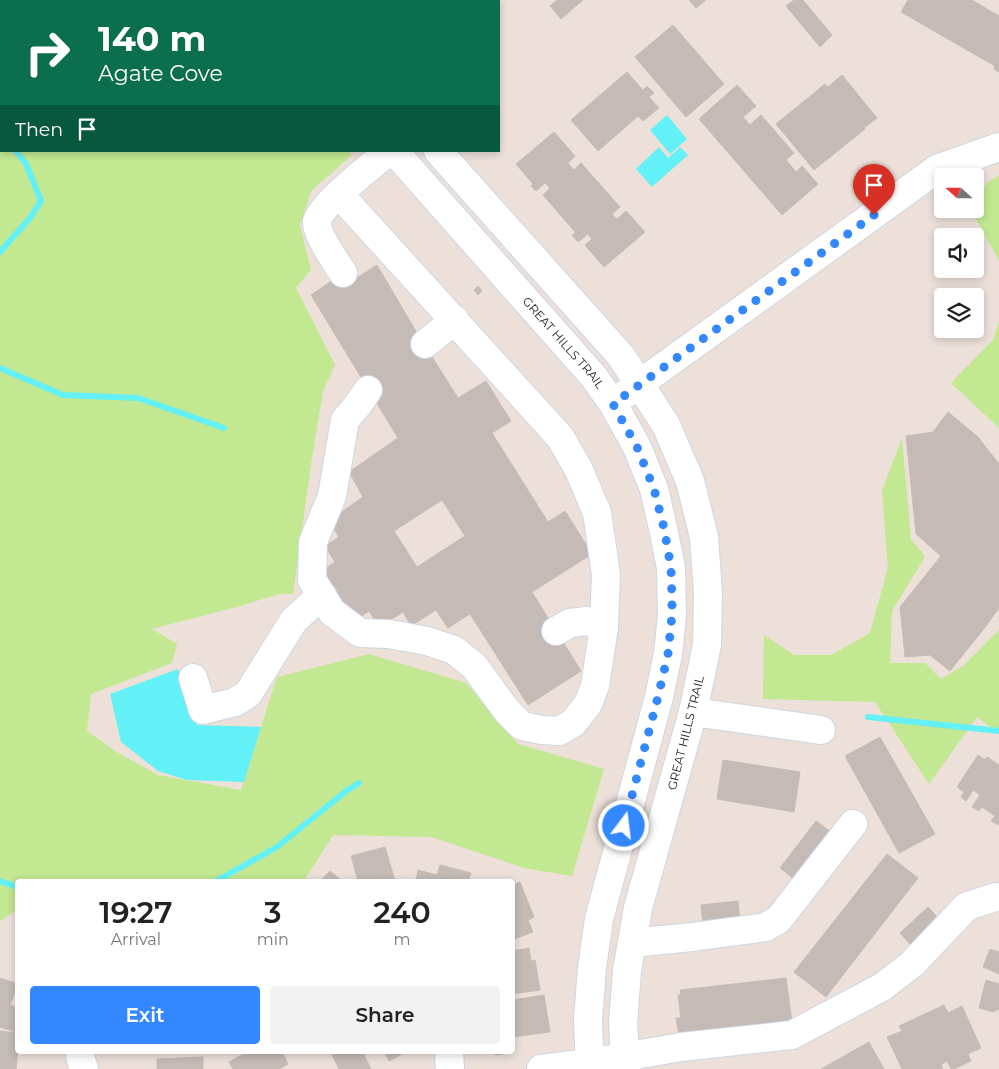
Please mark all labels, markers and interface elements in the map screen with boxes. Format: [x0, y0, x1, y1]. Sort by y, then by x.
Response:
text: 140 m [98, 17, 206, 60]
icon: right [15, 20, 80, 85]
text: Agate Cove [98, 60, 223, 87]
icon: arrive [73, 115, 101, 143]
text: Then [15, 118, 63, 141]
pin [853, 164, 895, 215]
north arrow [934, 168, 984, 218]
map controls [934, 168, 984, 338]
icon: arrive [860, 171, 888, 199]
button: sound [934, 228, 984, 278]
button: layers [934, 288, 984, 338]
street label: GREAT HILLS TRAIL [520, 294, 608, 391]
street label: GREAT HILLS TRAIL [664, 674, 707, 791]
position arrow [597, 799, 649, 851]
text: 19:27 [99, 894, 173, 931]
text: 3 [264, 894, 282, 931]
text: 240 [373, 894, 431, 931]
text: Arrival [111, 930, 161, 949]
text: min [257, 930, 289, 949]
text: m [393, 930, 410, 949]
button: Exit [30, 986, 260, 1044]
button: Share [270, 986, 500, 1044]

